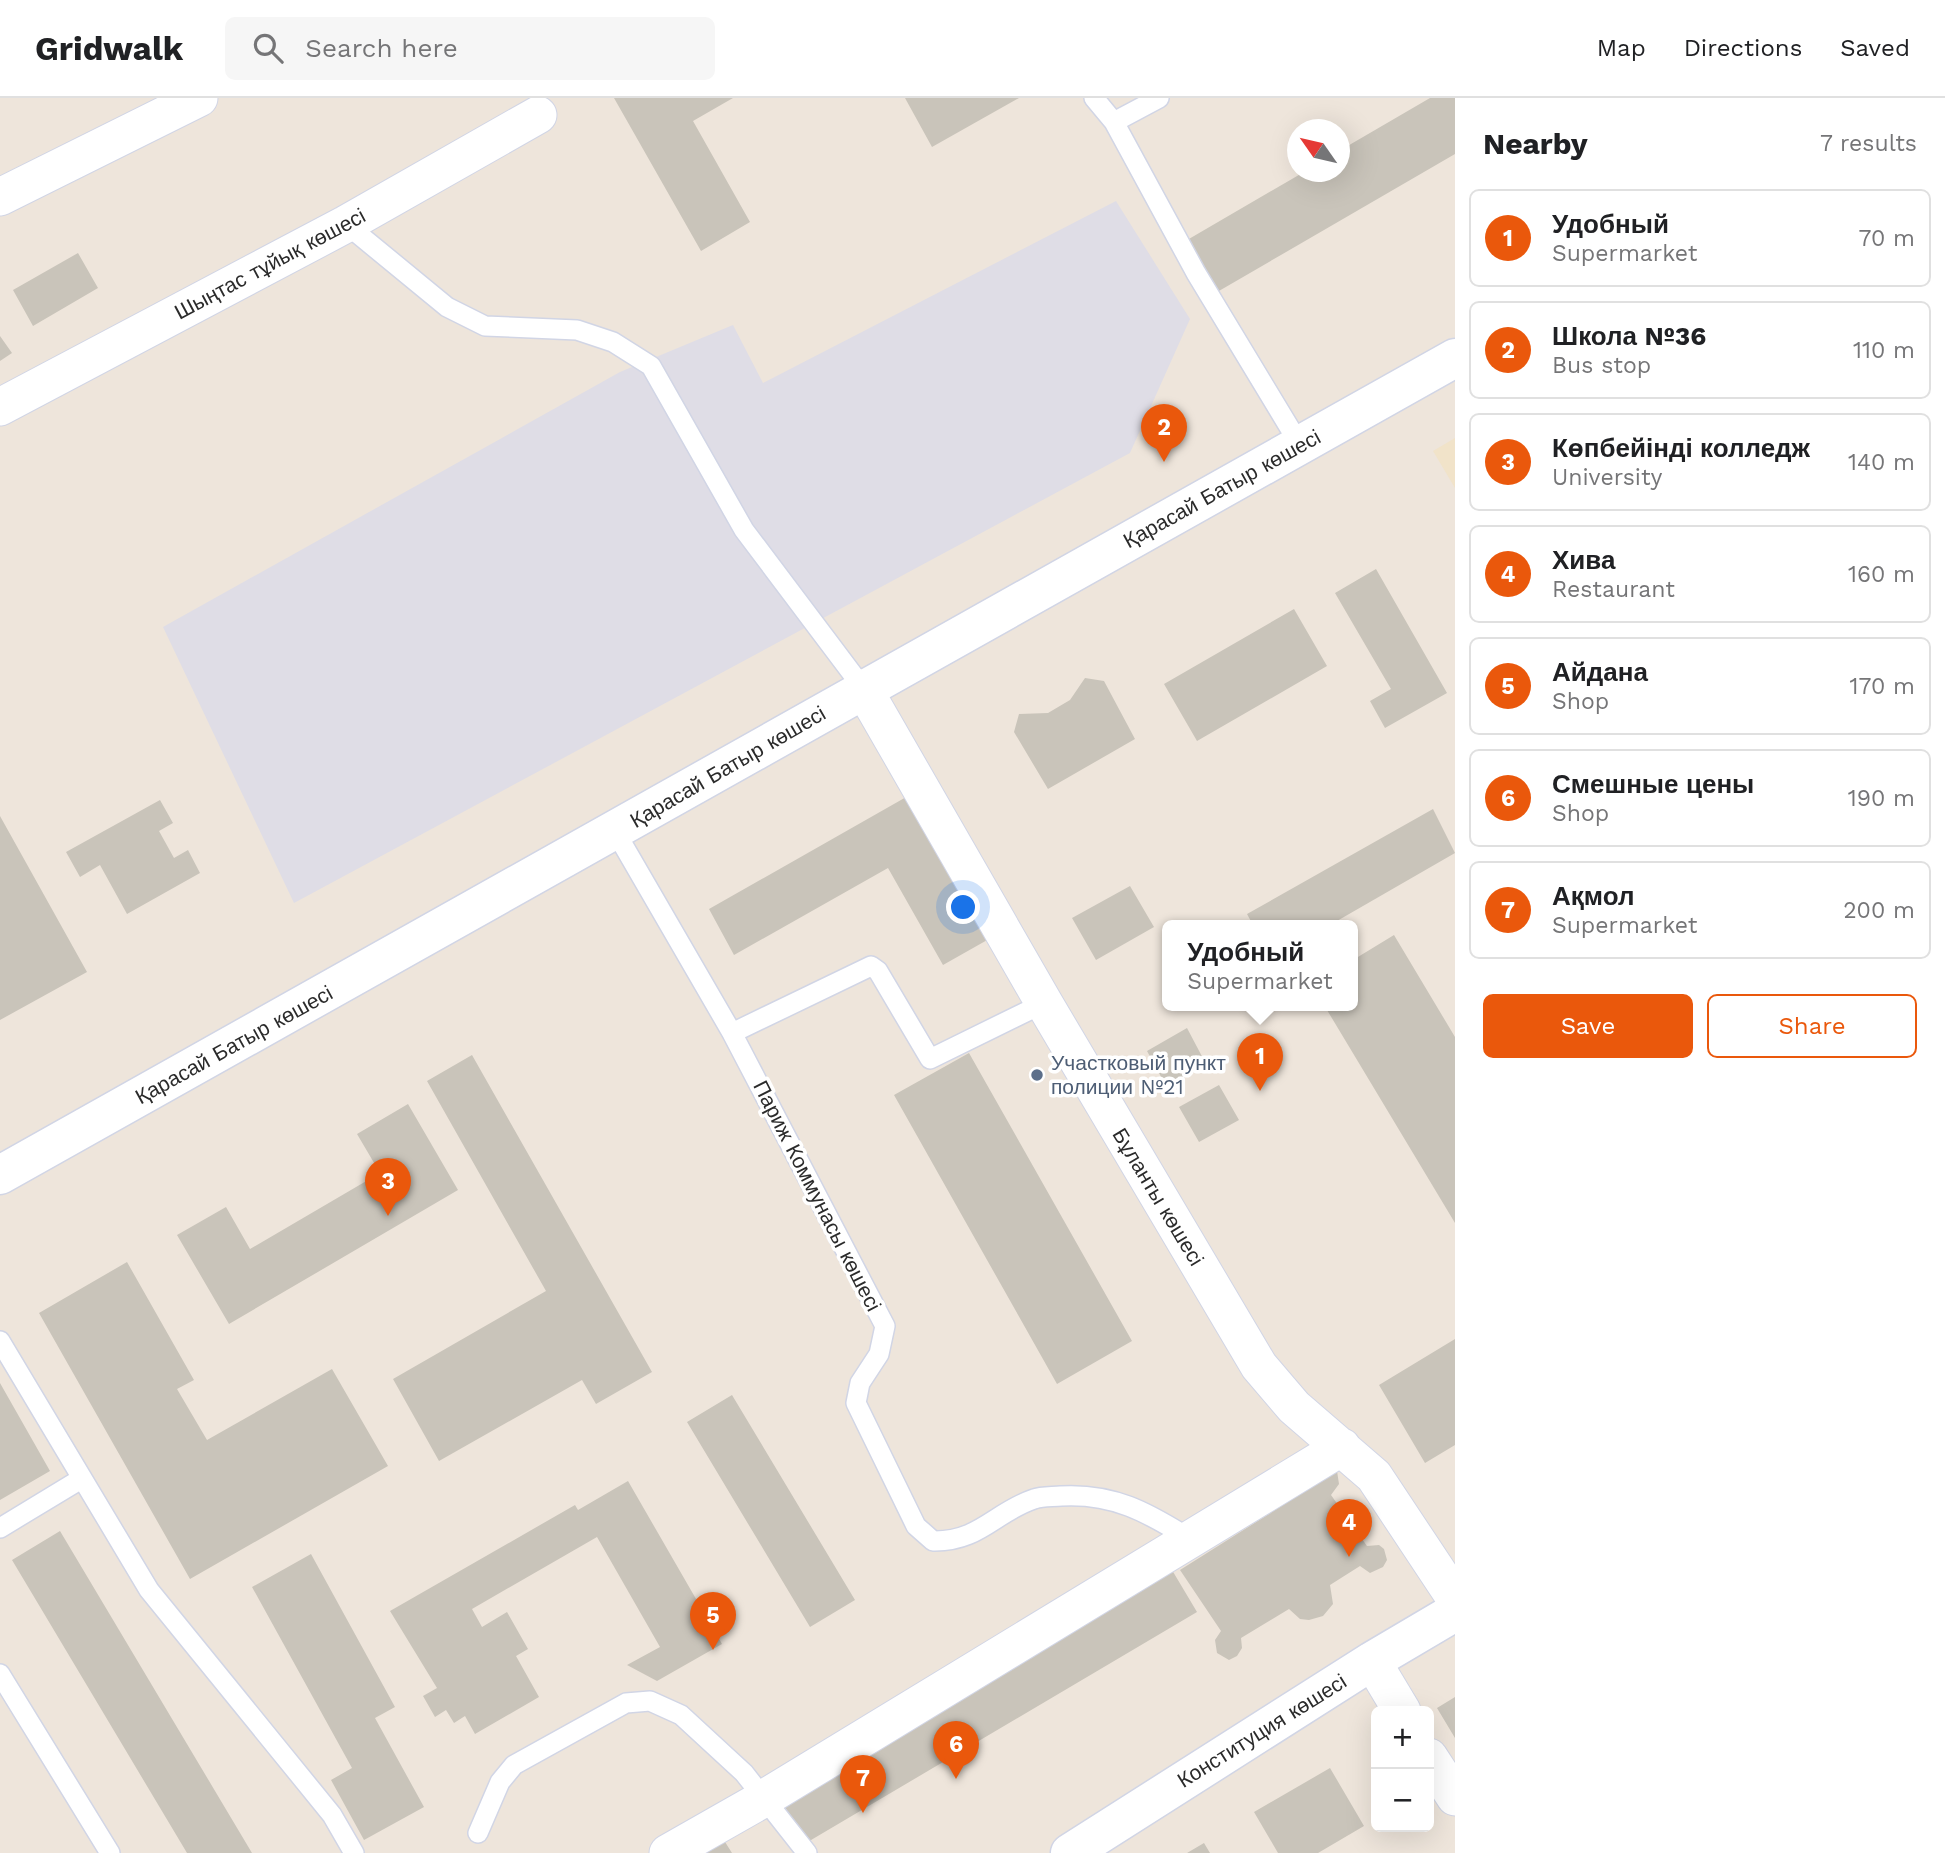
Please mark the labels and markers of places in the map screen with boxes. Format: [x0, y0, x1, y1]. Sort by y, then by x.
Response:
pin: 2 [1141, 404, 1187, 462]
pin: 1 [1237, 1033, 1283, 1091]
place label: Участковый пункт полиции №21 [1051, 1050, 1226, 1099]
marker: Участковый пункт полиции №21 [1029, 1067, 1045, 1083]
pin: 3 [365, 1158, 411, 1216]
pin: 4 [1326, 1499, 1372, 1557]
pin: 5 [690, 1592, 736, 1650]
pin: 6 [933, 1721, 979, 1779]
pin: 7 [840, 1755, 886, 1813]

